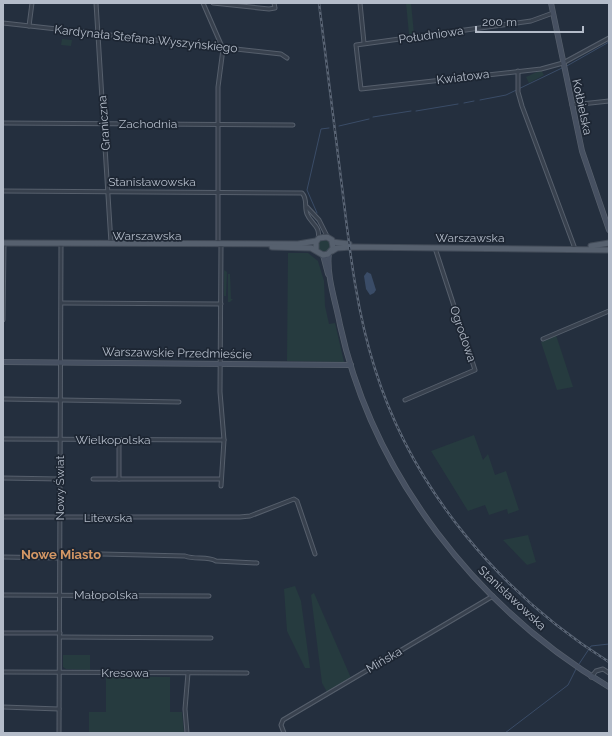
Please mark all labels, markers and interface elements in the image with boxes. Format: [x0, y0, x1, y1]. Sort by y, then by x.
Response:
scale bar [476, 8, 583, 34]
text: 200 m [482, 15, 517, 29]
street label: Kardynała Stefana Wyszyńskiego [54, 22, 238, 56]
street label: Południowa [398, 24, 464, 46]
street label: Kwiatowa [436, 67, 490, 87]
street label: Kołbielska [569, 78, 595, 136]
street label: Graniczna [95, 95, 113, 151]
street label: Zachodnia [119, 117, 177, 131]
street label: Stanisławowska [108, 175, 196, 189]
street label: Warszawska [113, 229, 182, 243]
street label: Warszawska [436, 231, 505, 245]
street label: Ogrodowa [447, 304, 479, 364]
street label: Warszawskie Przedmieście [102, 345, 252, 361]
street label: Wielkopolska [75, 433, 151, 447]
street label: Nowy Świat [53, 455, 67, 521]
street label: Litewska [84, 511, 132, 525]
district label: Nowe Miasto [21, 547, 101, 562]
street label: Stanisławowska [475, 563, 549, 633]
street label: Małopolska [74, 588, 138, 602]
street label: Mińska [364, 644, 404, 676]
street label: Kresowa [101, 666, 149, 680]

